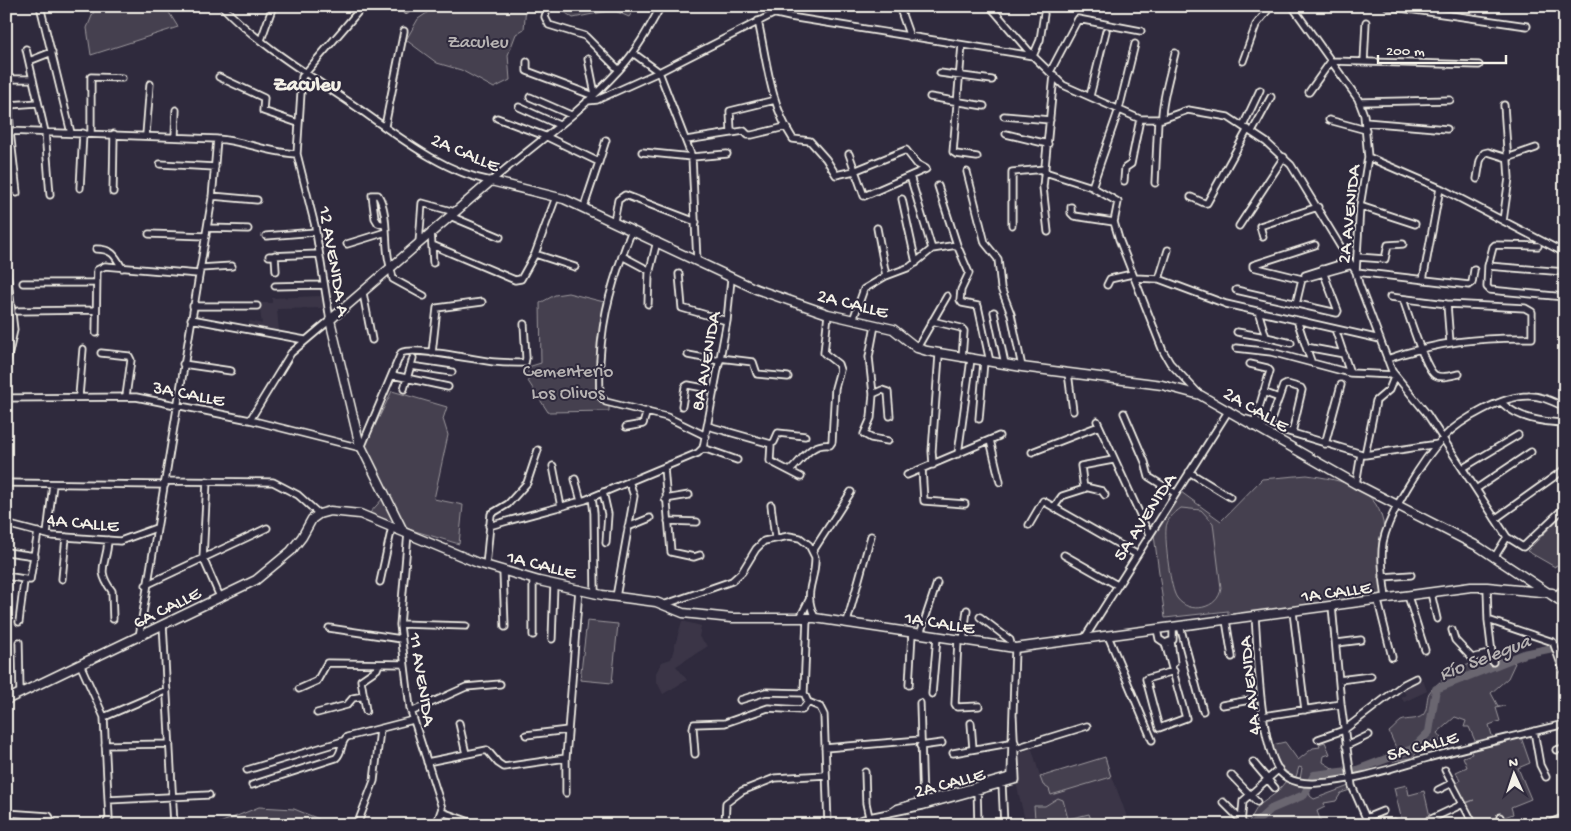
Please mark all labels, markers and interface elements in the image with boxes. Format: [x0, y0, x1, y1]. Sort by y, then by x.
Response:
park label: Zaculeu [447, 32, 509, 55]
scale bar [1378, 32, 1506, 64]
text: 200 m [1386, 43, 1425, 61]
district label: Zaculeu [273, 74, 341, 99]
street label: 2A CALLE [427, 130, 503, 179]
street label: 2A AVENIDA [1334, 162, 1367, 265]
street label: 12 AVENIDA A [311, 204, 354, 320]
street label: 2A CALLE [814, 285, 891, 326]
street label: 8A AVENIDA [687, 308, 728, 413]
park label: Cementerio Los Olivos [523, 361, 613, 406]
street label: 3A CALLE [149, 377, 227, 414]
street label: 2A CALLE [1218, 383, 1293, 440]
street label: 5A AVENIDA [1109, 468, 1184, 566]
street label: 4A CALLE [46, 510, 121, 539]
street label: 1A CALLE [503, 546, 579, 586]
street label: 1A CALLE [1299, 577, 1374, 610]
street label: 6A CALLE [130, 582, 206, 635]
street label: 1A CALLE [902, 607, 977, 642]
street label: 11 AVENIDA [402, 630, 440, 730]
water label: Río Selegua [1436, 631, 1536, 687]
street label: 4A AVENIDA [1235, 633, 1268, 736]
street label: 5A CALLE [1385, 727, 1462, 768]
north arrow [1488, 748, 1538, 798]
text: N [1508, 755, 1518, 772]
street label: 2A CALLE [912, 764, 989, 805]

